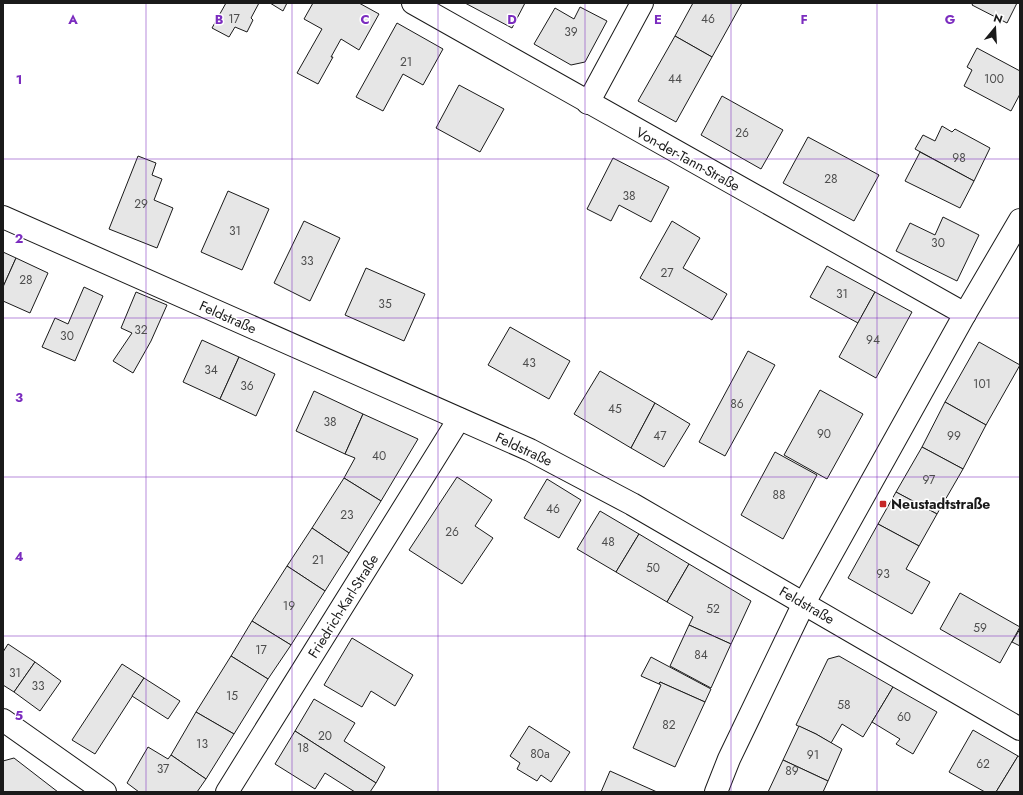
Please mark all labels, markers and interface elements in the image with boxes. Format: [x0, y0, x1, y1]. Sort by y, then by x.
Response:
north arrow [975, 8, 1015, 48]
text: A [67, 10, 78, 29]
text: B [215, 10, 224, 29]
house number: 17 [228, 10, 241, 28]
text: C [360, 10, 370, 29]
text: D [507, 10, 517, 29]
text: E [654, 10, 662, 29]
house number: 46 [701, 10, 715, 28]
text: F [800, 10, 808, 29]
text: G [945, 10, 956, 29]
text: N [991, 10, 1005, 27]
house number: 39 [564, 23, 578, 41]
house number: 21 [400, 53, 412, 71]
text: 1 [16, 70, 22, 89]
house number: 44 [668, 70, 682, 88]
house number: 100 [984, 70, 1004, 88]
street label: Von-der-Tann-Straße [632, 122, 744, 196]
house number: 26 [735, 124, 749, 142]
house number: 98 [952, 149, 966, 167]
house number: 28 [824, 170, 838, 188]
house number: 38 [622, 187, 636, 205]
house number: 29 [134, 195, 148, 213]
house number: 31 [229, 222, 241, 240]
text: 2 [15, 229, 23, 248]
house number: 30 [931, 234, 945, 252]
house number: 33 [300, 252, 314, 270]
house number: 27 [660, 264, 674, 282]
house number: 28 [19, 271, 33, 289]
house number: 31 [836, 285, 848, 303]
house number: 35 [378, 295, 392, 313]
street label: Feldstraße [196, 296, 260, 338]
house number: 32 [134, 321, 148, 339]
house number: 30 [60, 327, 74, 345]
house number: 94 [866, 331, 880, 349]
house number: 43 [522, 354, 536, 372]
house number: 34 [204, 361, 218, 379]
house number: 101 [973, 375, 991, 393]
house number: 36 [240, 377, 254, 395]
text: 3 [15, 388, 23, 407]
house number: 86 [730, 395, 744, 413]
house number: 45 [608, 400, 622, 418]
house number: 38 [323, 413, 337, 431]
house number: 90 [817, 425, 831, 443]
street label: Feldstraße [492, 427, 556, 471]
house number: 47 [653, 427, 667, 445]
house number: 99 [947, 427, 961, 445]
house number: 40 [372, 447, 386, 465]
house number: 97 [923, 471, 936, 489]
house number: 88 [772, 486, 786, 504]
place label: Neustadtstraße [891, 494, 990, 514]
marker: Neustadtstraße [878, 499, 888, 509]
house number: 46 [546, 500, 560, 518]
house number: 23 [340, 506, 354, 524]
house number: 26 [445, 523, 459, 541]
house number: 48 [601, 533, 615, 551]
text: 4 [14, 547, 24, 566]
street label: Friedrich-Karl-Straße [303, 550, 383, 662]
house number: 21 [312, 551, 324, 569]
house number: 50 [646, 559, 660, 577]
house number: 93 [876, 565, 890, 583]
street label: Feldstraße [776, 581, 838, 629]
house number: 19 [283, 597, 295, 615]
house number: 52 [706, 600, 720, 618]
house number: 59 [973, 619, 987, 637]
house number: 17 [255, 641, 268, 659]
house number: 84 [694, 646, 708, 664]
house number: 31 [9, 664, 21, 682]
house number: 33 [31, 677, 45, 695]
house number: 15 [226, 687, 238, 705]
house number: 58 [837, 696, 851, 714]
text: 5 [15, 706, 23, 725]
house number: 60 [897, 708, 911, 726]
house number: 82 [662, 716, 676, 734]
house number: 20 [318, 727, 332, 745]
house number: 13 [196, 735, 208, 753]
house number: 18 [297, 739, 309, 757]
house number: 80a [530, 745, 550, 763]
house number: 91 [807, 746, 819, 764]
house number: 62 [976, 755, 990, 773]
house number: 37 [157, 760, 170, 778]
house number: 89 [785, 762, 799, 780]

